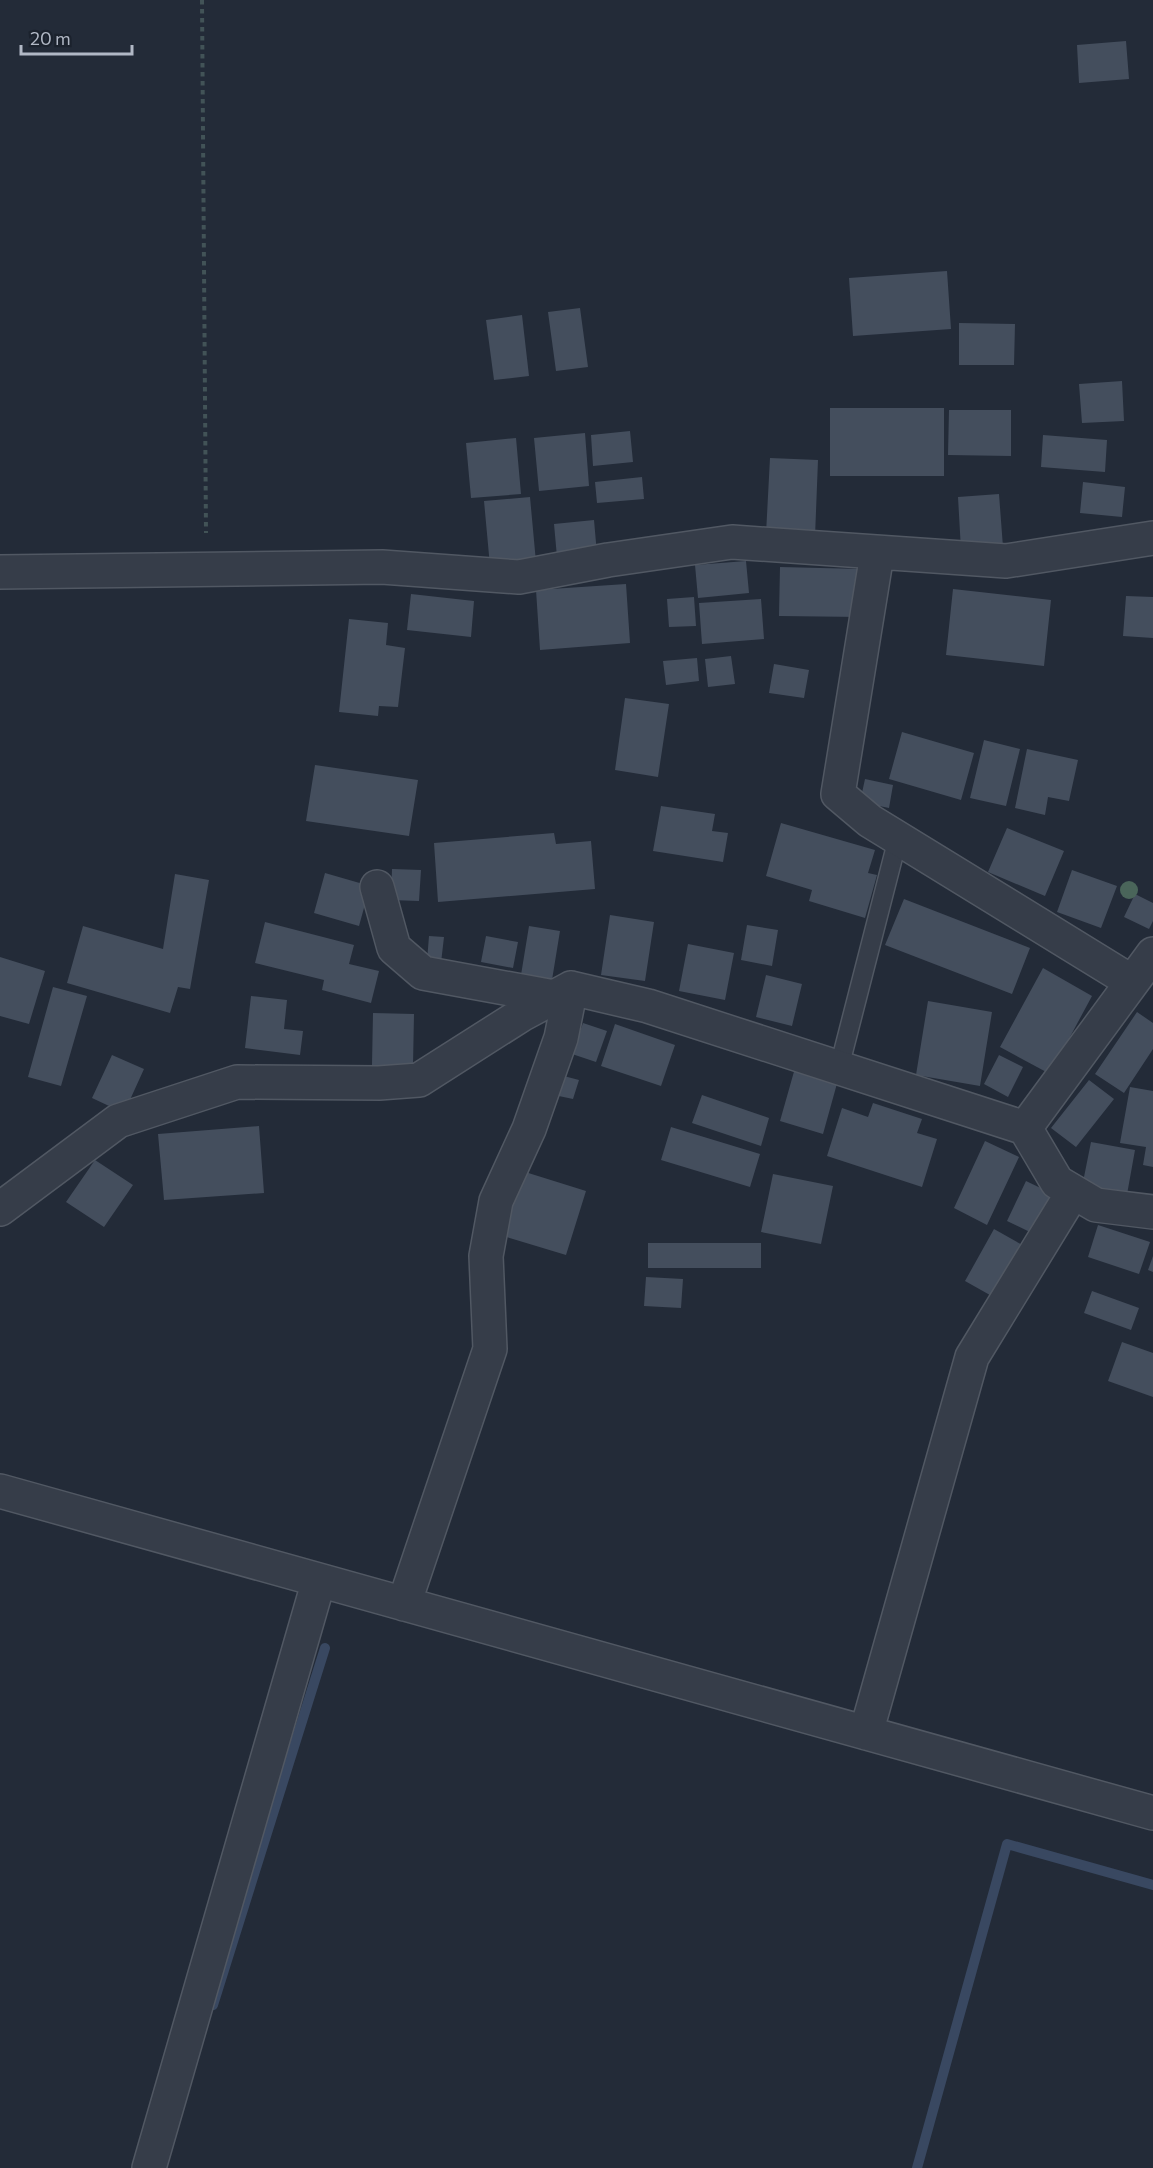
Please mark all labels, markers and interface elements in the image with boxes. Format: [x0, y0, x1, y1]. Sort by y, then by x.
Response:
scale bar [21, 18, 132, 56]
text: 20 m [30, 27, 71, 49]

